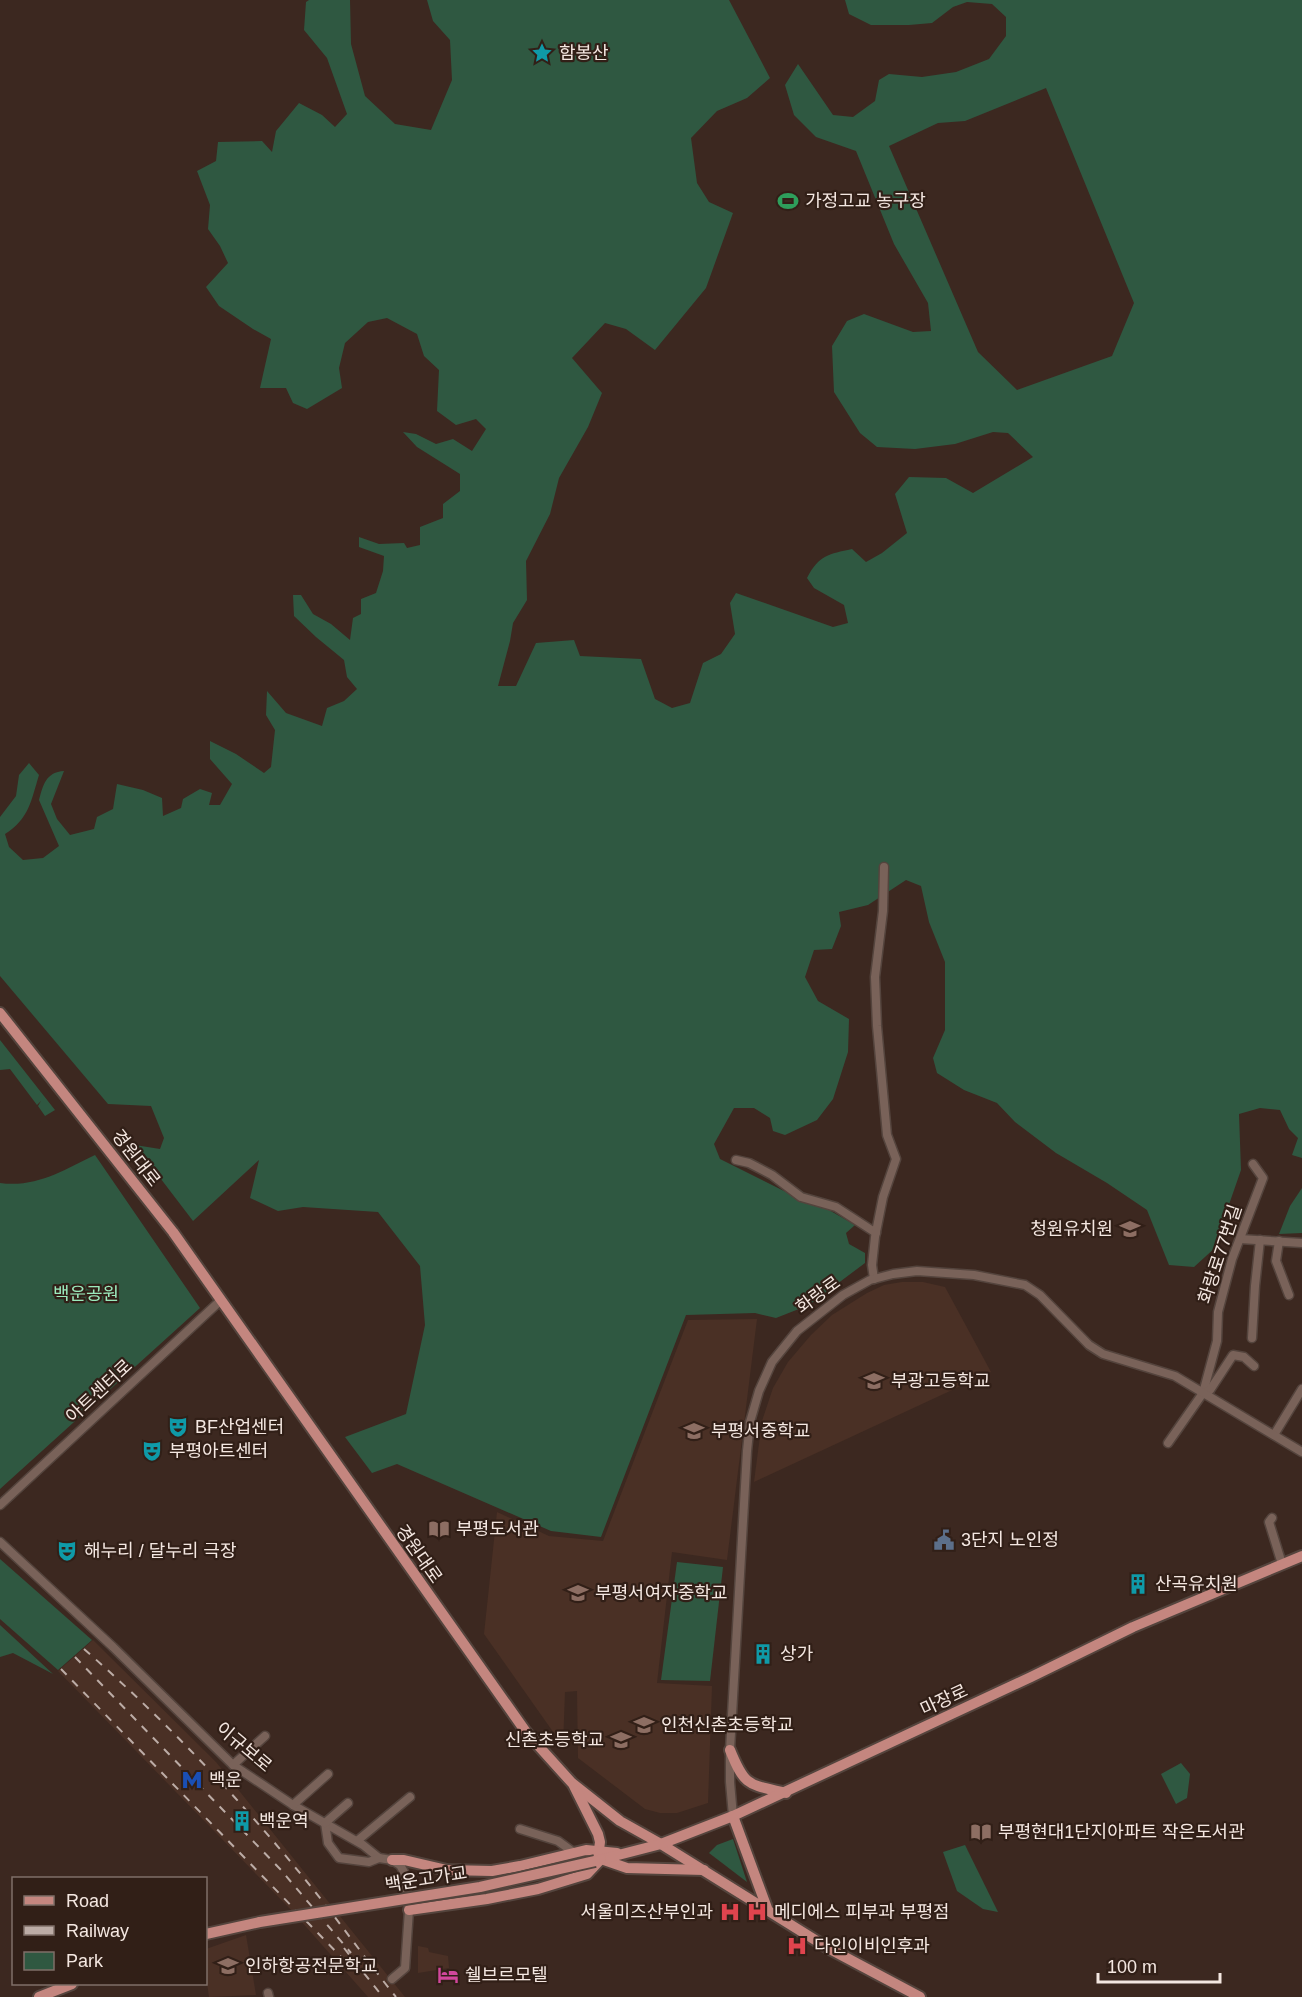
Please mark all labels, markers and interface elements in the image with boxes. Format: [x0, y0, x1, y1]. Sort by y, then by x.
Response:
place icon: 함봉산 [530, 41, 554, 65]
place label: 함봉산 [559, 43, 609, 63]
sports icon: 가정고교 농구장 [776, 189, 800, 213]
place label: 가정고교 농구장 [805, 191, 926, 211]
street label: 경원대로 [108, 1126, 164, 1190]
street label: 화랑로77번길 [1195, 1202, 1245, 1306]
school or university icon: 청원유치원 [1118, 1217, 1142, 1241]
place label: 청원유치원 [1030, 1219, 1113, 1239]
street label: 화랑로 [792, 1272, 844, 1318]
park label: 백운공원 [53, 1284, 119, 1304]
street label: 아트센터로 [62, 1355, 136, 1427]
school or university icon: 부광고등학교 [862, 1369, 886, 1393]
place label: 부광고등학교 [891, 1371, 990, 1391]
theatre icon: BF산업센터 [166, 1415, 190, 1439]
place label: BF산업센터 [195, 1417, 284, 1437]
school or university icon: 부평서중학교 [682, 1419, 706, 1443]
place label: 부평서중학교 [711, 1421, 810, 1441]
theatre icon: 부평아트센터 [140, 1439, 164, 1463]
place label: 부평아트센터 [169, 1441, 268, 1461]
library icon: 부평도서관 [427, 1517, 451, 1541]
place label: 부평도서관 [456, 1519, 539, 1539]
street label: 경원대로 [392, 1521, 446, 1587]
public building icon: 3단지 노인정 [932, 1528, 956, 1552]
place label: 3단지 노인정 [961, 1530, 1059, 1550]
theatre icon: 해누리 / 달누리 극장 [55, 1539, 79, 1563]
place label: 해누리 / 달누리 극장 [84, 1541, 236, 1561]
building icon: 산곡유치원 [1126, 1572, 1150, 1596]
place label: 산곡유치원 [1155, 1574, 1238, 1594]
school or university icon: 부평서여자중학교 [566, 1581, 590, 1605]
place label: 부평서여자중학교 [595, 1583, 727, 1603]
building icon: 상가 [751, 1642, 775, 1666]
place label: 상가 [780, 1644, 814, 1664]
street label: 마장로 [917, 1680, 971, 1720]
school or university icon: 인천신촌초등학교 [632, 1713, 656, 1737]
place label: 인천신촌초등학교 [661, 1715, 793, 1735]
street label: 이규보로 [212, 1718, 276, 1776]
school or university icon: 신촌초등학교 [609, 1728, 633, 1752]
place label: 신촌초등학교 [505, 1730, 604, 1750]
metro station icon: 백운 [180, 1768, 204, 1792]
place label: 백운 [209, 1770, 242, 1790]
building icon: 백운역 [230, 1809, 254, 1833]
place label: 백운역 [259, 1811, 309, 1831]
library icon: 부평현대1단지아파트 작은도서관 [969, 1820, 993, 1844]
place label: 부평현대1단지아파트 작은도서관 [998, 1822, 1245, 1842]
street label: 백운고가교 [384, 1863, 468, 1895]
legend [12, 1877, 207, 1985]
text: Road [66, 1891, 109, 1911]
hospital icon: 서울미즈산부인과 [718, 1900, 742, 1924]
hospital icon: 메디에스 피부과 부평점 [745, 1900, 769, 1924]
place label: 서울미즈산부인과 [581, 1902, 713, 1922]
place label: 메디에스 피부과 부평점 [774, 1902, 950, 1922]
text: Railway [66, 1921, 129, 1941]
hospital icon: 다인이비인후과 [785, 1934, 809, 1958]
place label: 다인이비인후과 [814, 1936, 930, 1956]
scale bar [1098, 1946, 1220, 1984]
text: Park [66, 1951, 104, 1971]
school or university icon: 인하항공전문학교 [216, 1954, 240, 1978]
place label: 인하항공전문학교 [245, 1956, 377, 1976]
text: 100 m [1107, 1957, 1157, 1977]
hotel icon: 쉘브르모텔 [436, 1963, 460, 1987]
place label: 쉘브르모텔 [465, 1965, 548, 1985]

